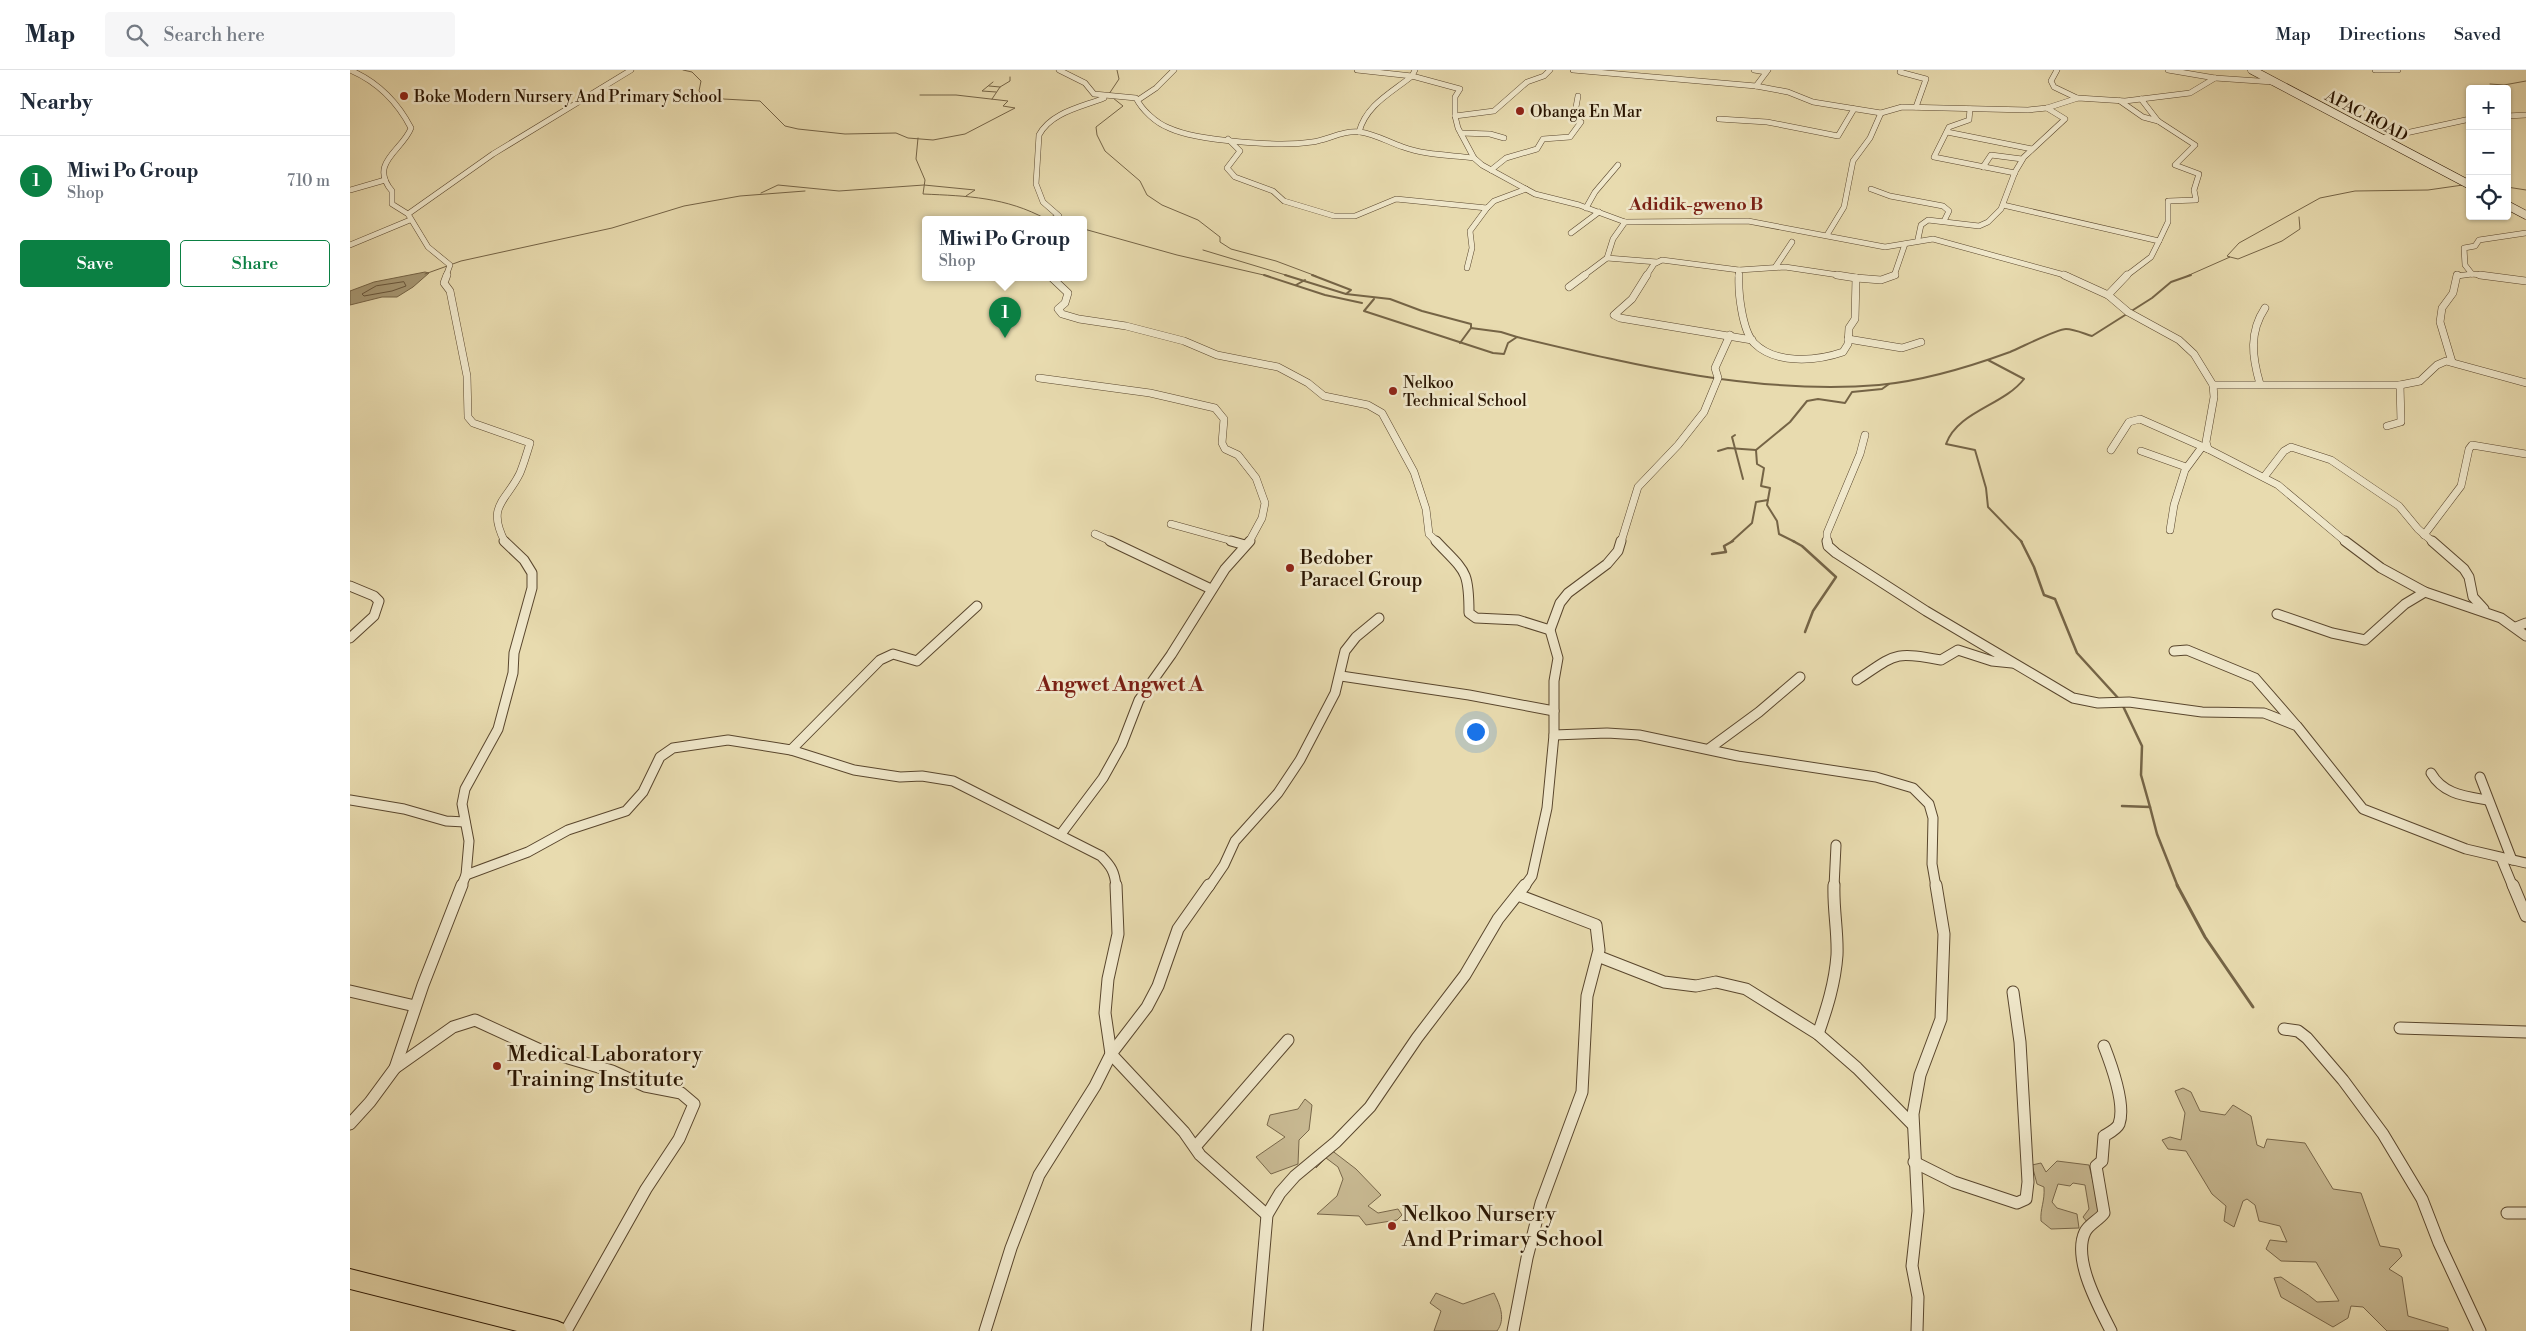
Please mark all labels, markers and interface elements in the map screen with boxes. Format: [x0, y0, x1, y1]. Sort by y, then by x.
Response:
search box [105, 12, 455, 57]
text: Map [25, 20, 75, 50]
icon: search [123, 21, 151, 49]
text: Search here [163, 23, 265, 47]
text: Map [2275, 23, 2311, 46]
text: Directions [2339, 23, 2426, 46]
text: Saved [2454, 23, 2501, 46]
street label: APAC ROAD [2321, 85, 2411, 146]
map controls [2466, 85, 2511, 220]
button: + [2466, 85, 2511, 130]
place label: Boke Modern Nursery And Primary School [413, 87, 722, 107]
text: Nearby [20, 90, 93, 116]
marker: Boke Modern Nursery And Primary School [398, 90, 410, 102]
place label: Obanga En Mar [1530, 102, 1642, 122]
marker: Obanga En Mar [1514, 105, 1526, 117]
button: − [2466, 130, 2511, 175]
text: Miwi Po Group [67, 159, 199, 183]
text: 1 [32, 171, 40, 191]
text: 710 m [287, 171, 330, 191]
button: locate [2466, 175, 2511, 220]
text: Shop [67, 183, 104, 203]
district label: Adidik-gweno B [1628, 193, 1763, 216]
popup [922, 216, 1087, 281]
text: Miwi Po Group [939, 227, 1070, 251]
button: Save [20, 240, 170, 287]
button: Share [180, 240, 330, 287]
text: Shop [939, 251, 976, 271]
pin: 1 [989, 297, 1021, 338]
place label: Nelkoo Technical School [1403, 373, 1527, 411]
marker: Nelkoo Technical School [1387, 385, 1399, 397]
place label: Bedober Paracel Group [1299, 546, 1423, 592]
marker: Bedober Paracel Group [1284, 562, 1296, 574]
district label: Angwet Angwet A [1035, 672, 1205, 698]
your location [1463, 719, 1489, 745]
place label: Medical Laboratory Training Institute [507, 1041, 703, 1093]
marker: Medical Laboratory Training Institute [491, 1060, 503, 1072]
place label: Nelkoo Nursery And Primary School [1401, 1201, 1604, 1253]
marker: Nelkoo Nursery And Primary School [1386, 1220, 1398, 1232]

